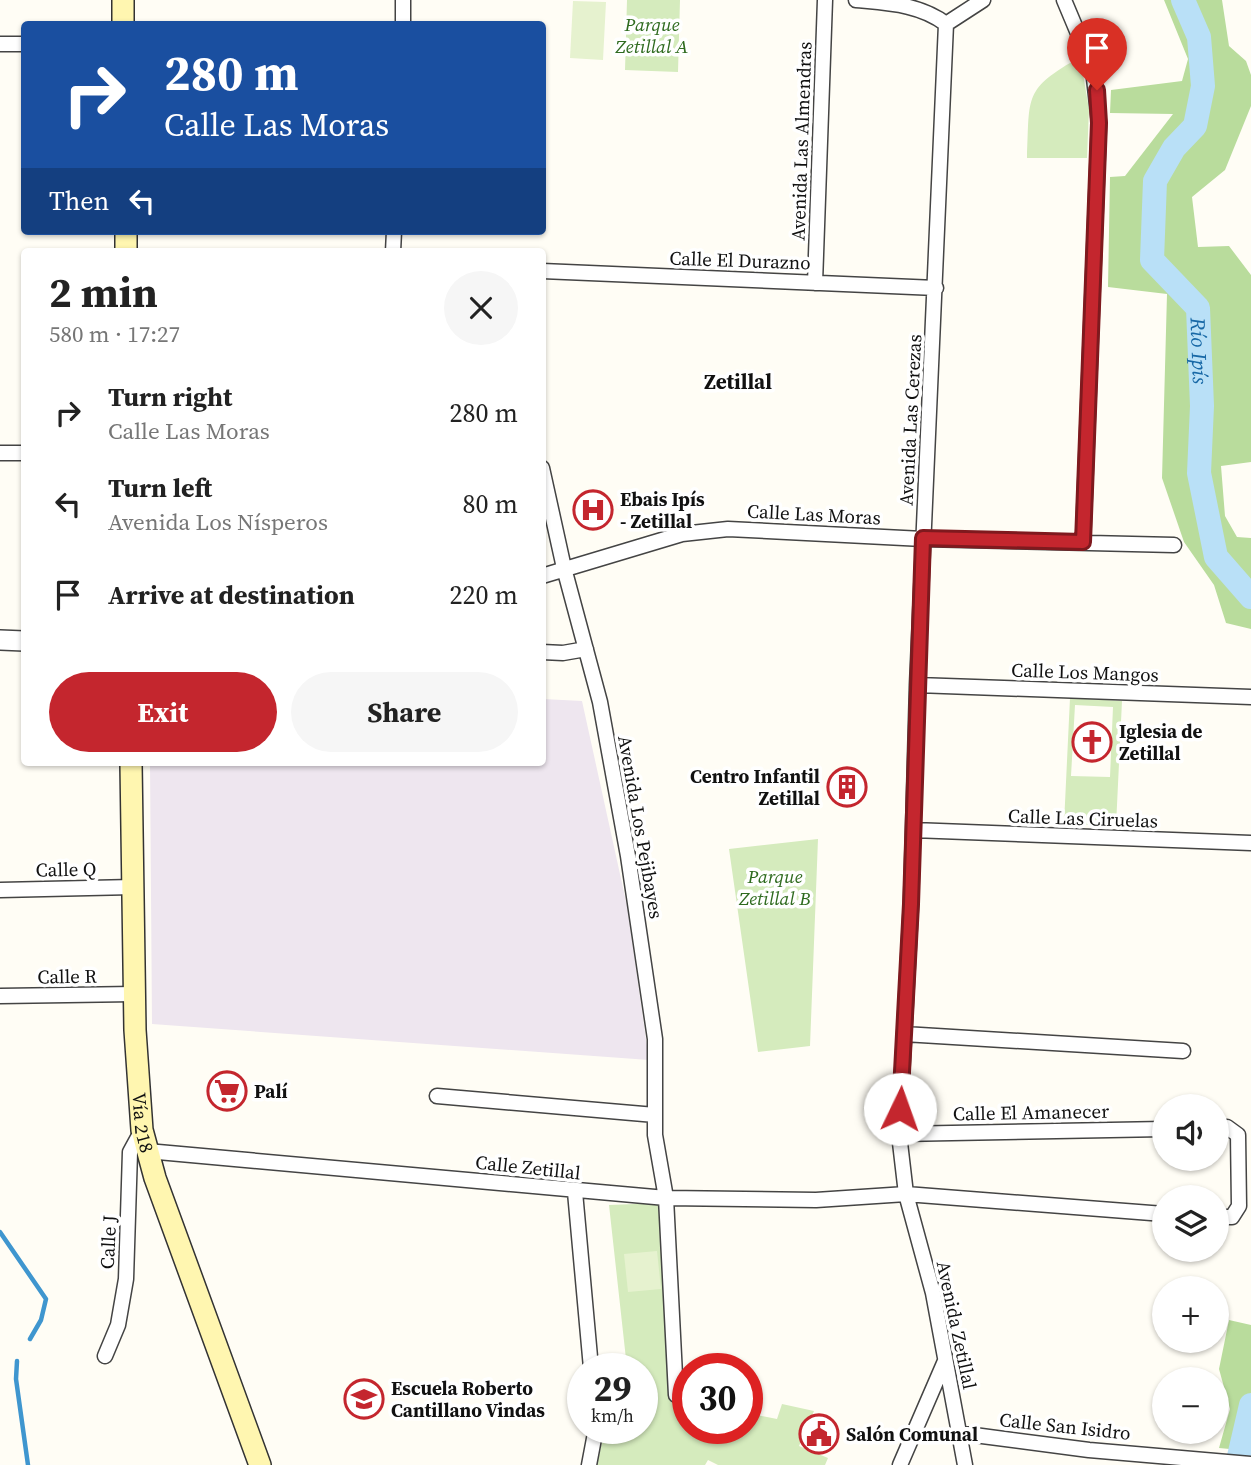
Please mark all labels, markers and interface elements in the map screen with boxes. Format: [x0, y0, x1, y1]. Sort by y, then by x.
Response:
park label: Parque Zetillal A [614, 11, 689, 59]
pin [1067, 18, 1127, 90]
icon: arrive [1078, 29, 1116, 67]
text: 280 m [164, 39, 299, 106]
street label: Avenida Las Almendras [785, 41, 817, 241]
icon: right [49, 49, 140, 140]
text: Calle Las Moras [164, 103, 389, 147]
icon: left [123, 182, 161, 220]
text: Then [49, 183, 109, 219]
street label: Calle El Durazno [669, 245, 811, 275]
text: 2 min [49, 263, 158, 321]
button: close [444, 271, 518, 345]
water label: Río Ipís [1184, 316, 1216, 385]
text: 580 m · 17:27 [49, 318, 180, 350]
street label: Avenida Las Cerezas [893, 334, 927, 506]
district label: Zetillal [704, 367, 772, 396]
text: Turn right [108, 379, 232, 415]
icon: right [49, 394, 87, 432]
text: 280 m [450, 395, 518, 431]
text: Calle Las Moras [108, 415, 270, 447]
text: Turn left [108, 470, 212, 506]
icon: left [49, 485, 87, 523]
text: 80 m [463, 486, 518, 522]
place label: Ebais Ipís - Zetillal [620, 486, 705, 534]
hospital icon: Ebais Ipís - Zetillal [572, 489, 614, 531]
street label: Calle Las Moras [747, 498, 881, 530]
text: Avenida Los Nísperos [108, 506, 328, 538]
icon: arrive [49, 576, 87, 614]
text: Arrive at destination [108, 577, 355, 613]
text: 220 m [450, 577, 518, 613]
street label: Calle Los Mangos [1011, 656, 1159, 688]
button: Exit [49, 672, 277, 752]
button: Share [291, 672, 518, 752]
place label: Iglesia de Zetillal [1119, 718, 1202, 766]
church icon: Iglesia de Zetillal [1071, 721, 1113, 763]
street label: Avenida Los Pejibayes [612, 733, 670, 921]
place label: Centro Infantil Zetillal [690, 763, 820, 811]
building icon: Centro Infantil Zetillal [826, 766, 868, 808]
street label: Calle Las Ciruelas [1007, 802, 1159, 834]
street label: Calle Q [36, 855, 96, 883]
park label: Parque Zetillal B [738, 863, 811, 911]
street label: Calle R [37, 962, 98, 990]
supermarket icon: Palí [206, 1070, 248, 1112]
position arrow [863, 1072, 937, 1146]
place label: Palí [254, 1078, 288, 1104]
street label: Vía 218 [126, 1092, 161, 1156]
map controls [1152, 1094, 1229, 1444]
button: sound [1152, 1094, 1229, 1171]
street label: Calle El Amanecer [953, 1098, 1109, 1126]
street label: Calle Zetillal [474, 1149, 582, 1185]
button: layers [1152, 1185, 1229, 1262]
street label: Calle J [94, 1214, 122, 1270]
street label: Avenida Zetillal [931, 1258, 983, 1392]
button: + [1152, 1276, 1229, 1353]
speed limit sign: 30 [672, 1353, 763, 1444]
text: 29 [594, 1365, 631, 1413]
button: − [1152, 1367, 1229, 1444]
place label: Escuela Roberto Cantillano Vindas [391, 1375, 545, 1423]
school or university icon: Escuela Roberto Cantillano Vindas [343, 1378, 385, 1420]
text: km/h [591, 1403, 634, 1428]
street label: Calle San Isidro [998, 1406, 1132, 1446]
public building icon: Salón Comunal [798, 1413, 840, 1455]
place label: Salón Comunal [846, 1421, 978, 1447]

